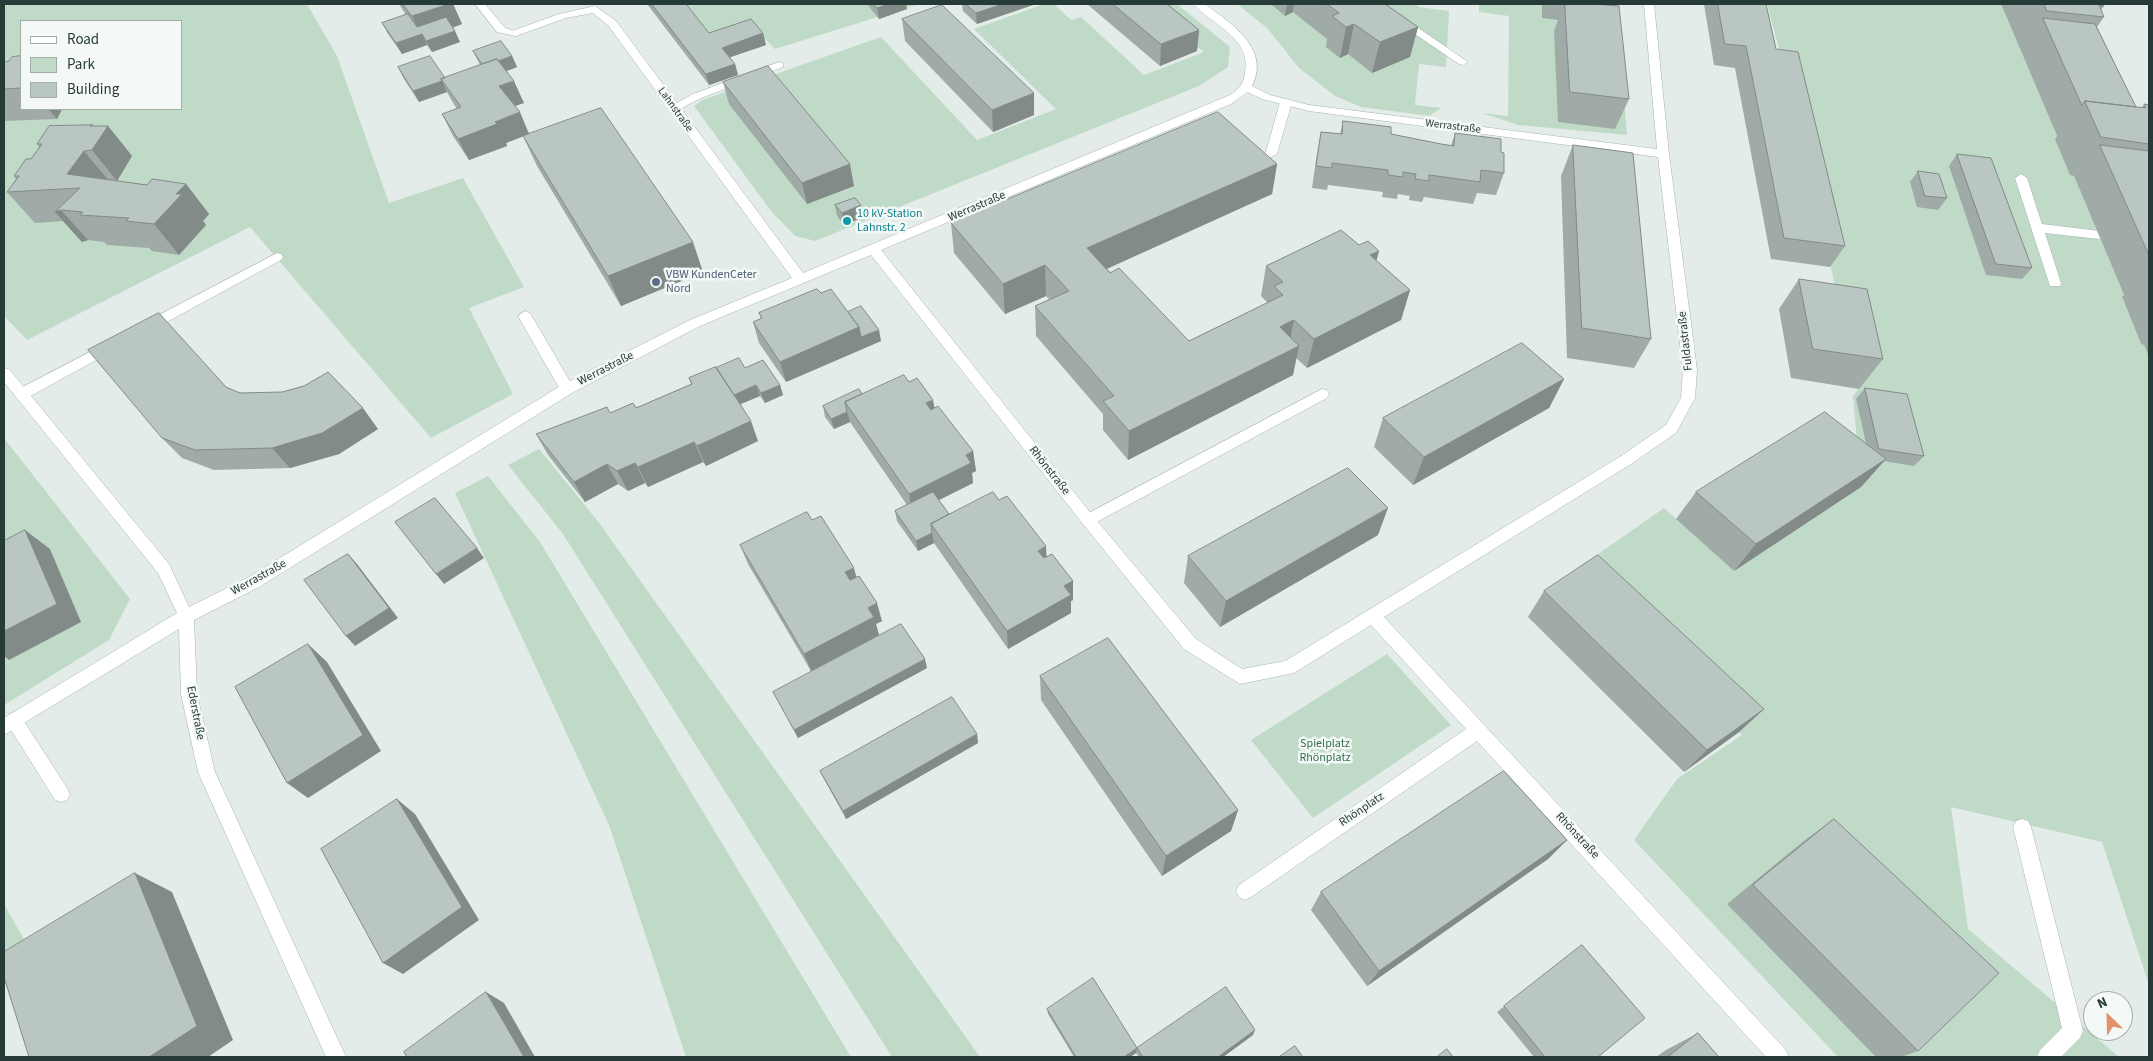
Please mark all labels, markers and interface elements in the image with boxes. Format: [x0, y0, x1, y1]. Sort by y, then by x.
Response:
legend [20, 20, 182, 110]
text: Road [67, 29, 99, 50]
text: Park [67, 54, 95, 75]
text: Building [67, 79, 119, 100]
street label: Lahnstraße [654, 85, 696, 135]
street label: Werrastraße [1424, 117, 1482, 137]
street label: Werrastraße [946, 188, 1008, 226]
place label: 10 kV-Station Lahnstr. 2 [857, 207, 923, 235]
marker: 10 kV-Station Lahnstr. 2 [841, 215, 853, 227]
place label: VBW KundenCeter Nord [666, 268, 757, 296]
marker: VBW KundenCeter Nord [650, 276, 662, 288]
street label: Fuldastraße [1676, 311, 1696, 371]
street label: Werrastraße [576, 349, 636, 389]
street label: Rhönstraße [1025, 444, 1073, 498]
street label: Werrastraße [229, 557, 289, 599]
street label: Ederstraße [183, 685, 207, 741]
park label: Spielplatz Rhönplatz [1299, 737, 1351, 765]
street label: Rhönplatz [1337, 790, 1387, 830]
street label: Rhönstraße [1552, 810, 1602, 862]
north arrow [2083, 991, 2133, 1041]
text: N [2094, 992, 2111, 1014]

